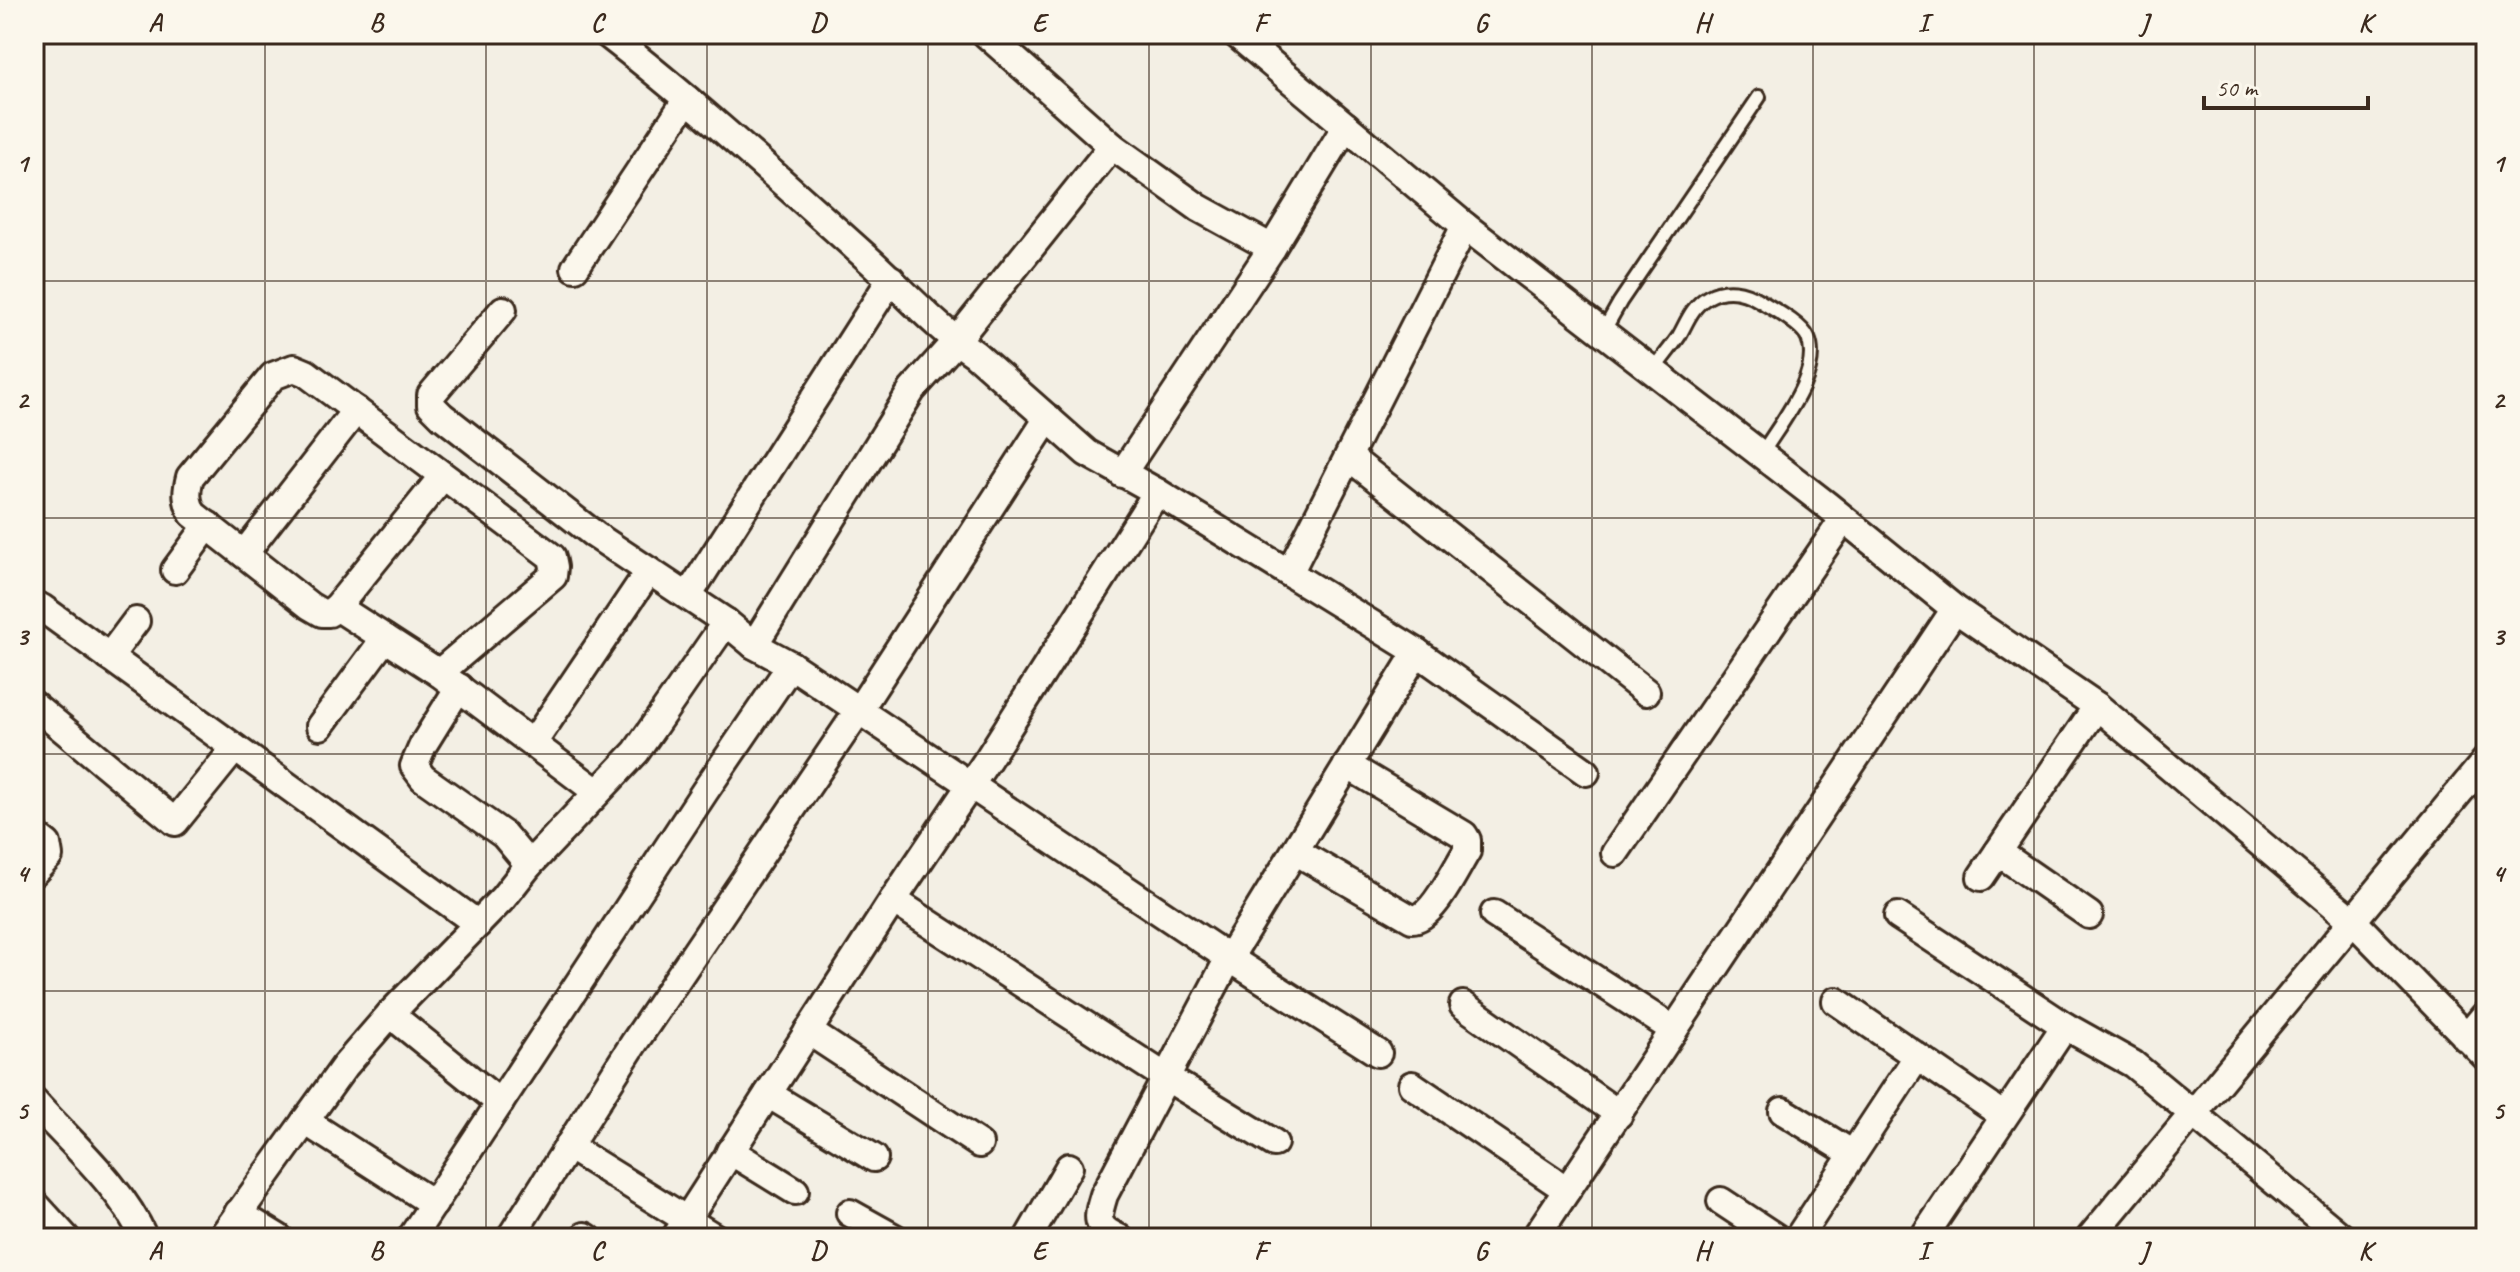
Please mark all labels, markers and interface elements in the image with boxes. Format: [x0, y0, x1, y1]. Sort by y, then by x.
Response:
text: A [148, 6, 163, 39]
text: B [369, 6, 385, 39]
text: C [591, 6, 607, 39]
text: D [810, 6, 828, 39]
text: E [1032, 6, 1050, 39]
text: F [1254, 6, 1272, 39]
text: G [1475, 6, 1491, 39]
text: H [1695, 6, 1715, 39]
text: I [1918, 6, 1935, 39]
text: J [2138, 6, 2153, 39]
text: K [2358, 6, 2377, 39]
scale bar [2204, 60, 2368, 110]
text: 50 m [2216, 73, 2259, 103]
text: 1 [16, 147, 31, 180]
text: 1 [2492, 147, 2507, 180]
text: 2 [16, 383, 30, 416]
text: 2 [2492, 383, 2506, 416]
text: 3 [16, 620, 30, 653]
text: 3 [2492, 620, 2506, 653]
text: 4 [16, 857, 31, 890]
text: 4 [2492, 857, 2507, 890]
text: 5 [16, 1094, 30, 1127]
text: 5 [2492, 1094, 2506, 1127]
text: A [148, 1234, 163, 1267]
text: B [369, 1234, 385, 1267]
text: C [591, 1234, 607, 1267]
text: D [810, 1234, 828, 1267]
text: E [1032, 1234, 1050, 1267]
text: F [1254, 1234, 1272, 1267]
text: G [1475, 1234, 1491, 1267]
text: H [1695, 1234, 1715, 1267]
text: I [1918, 1234, 1935, 1267]
text: J [2138, 1234, 2153, 1267]
text: K [2358, 1234, 2377, 1267]

